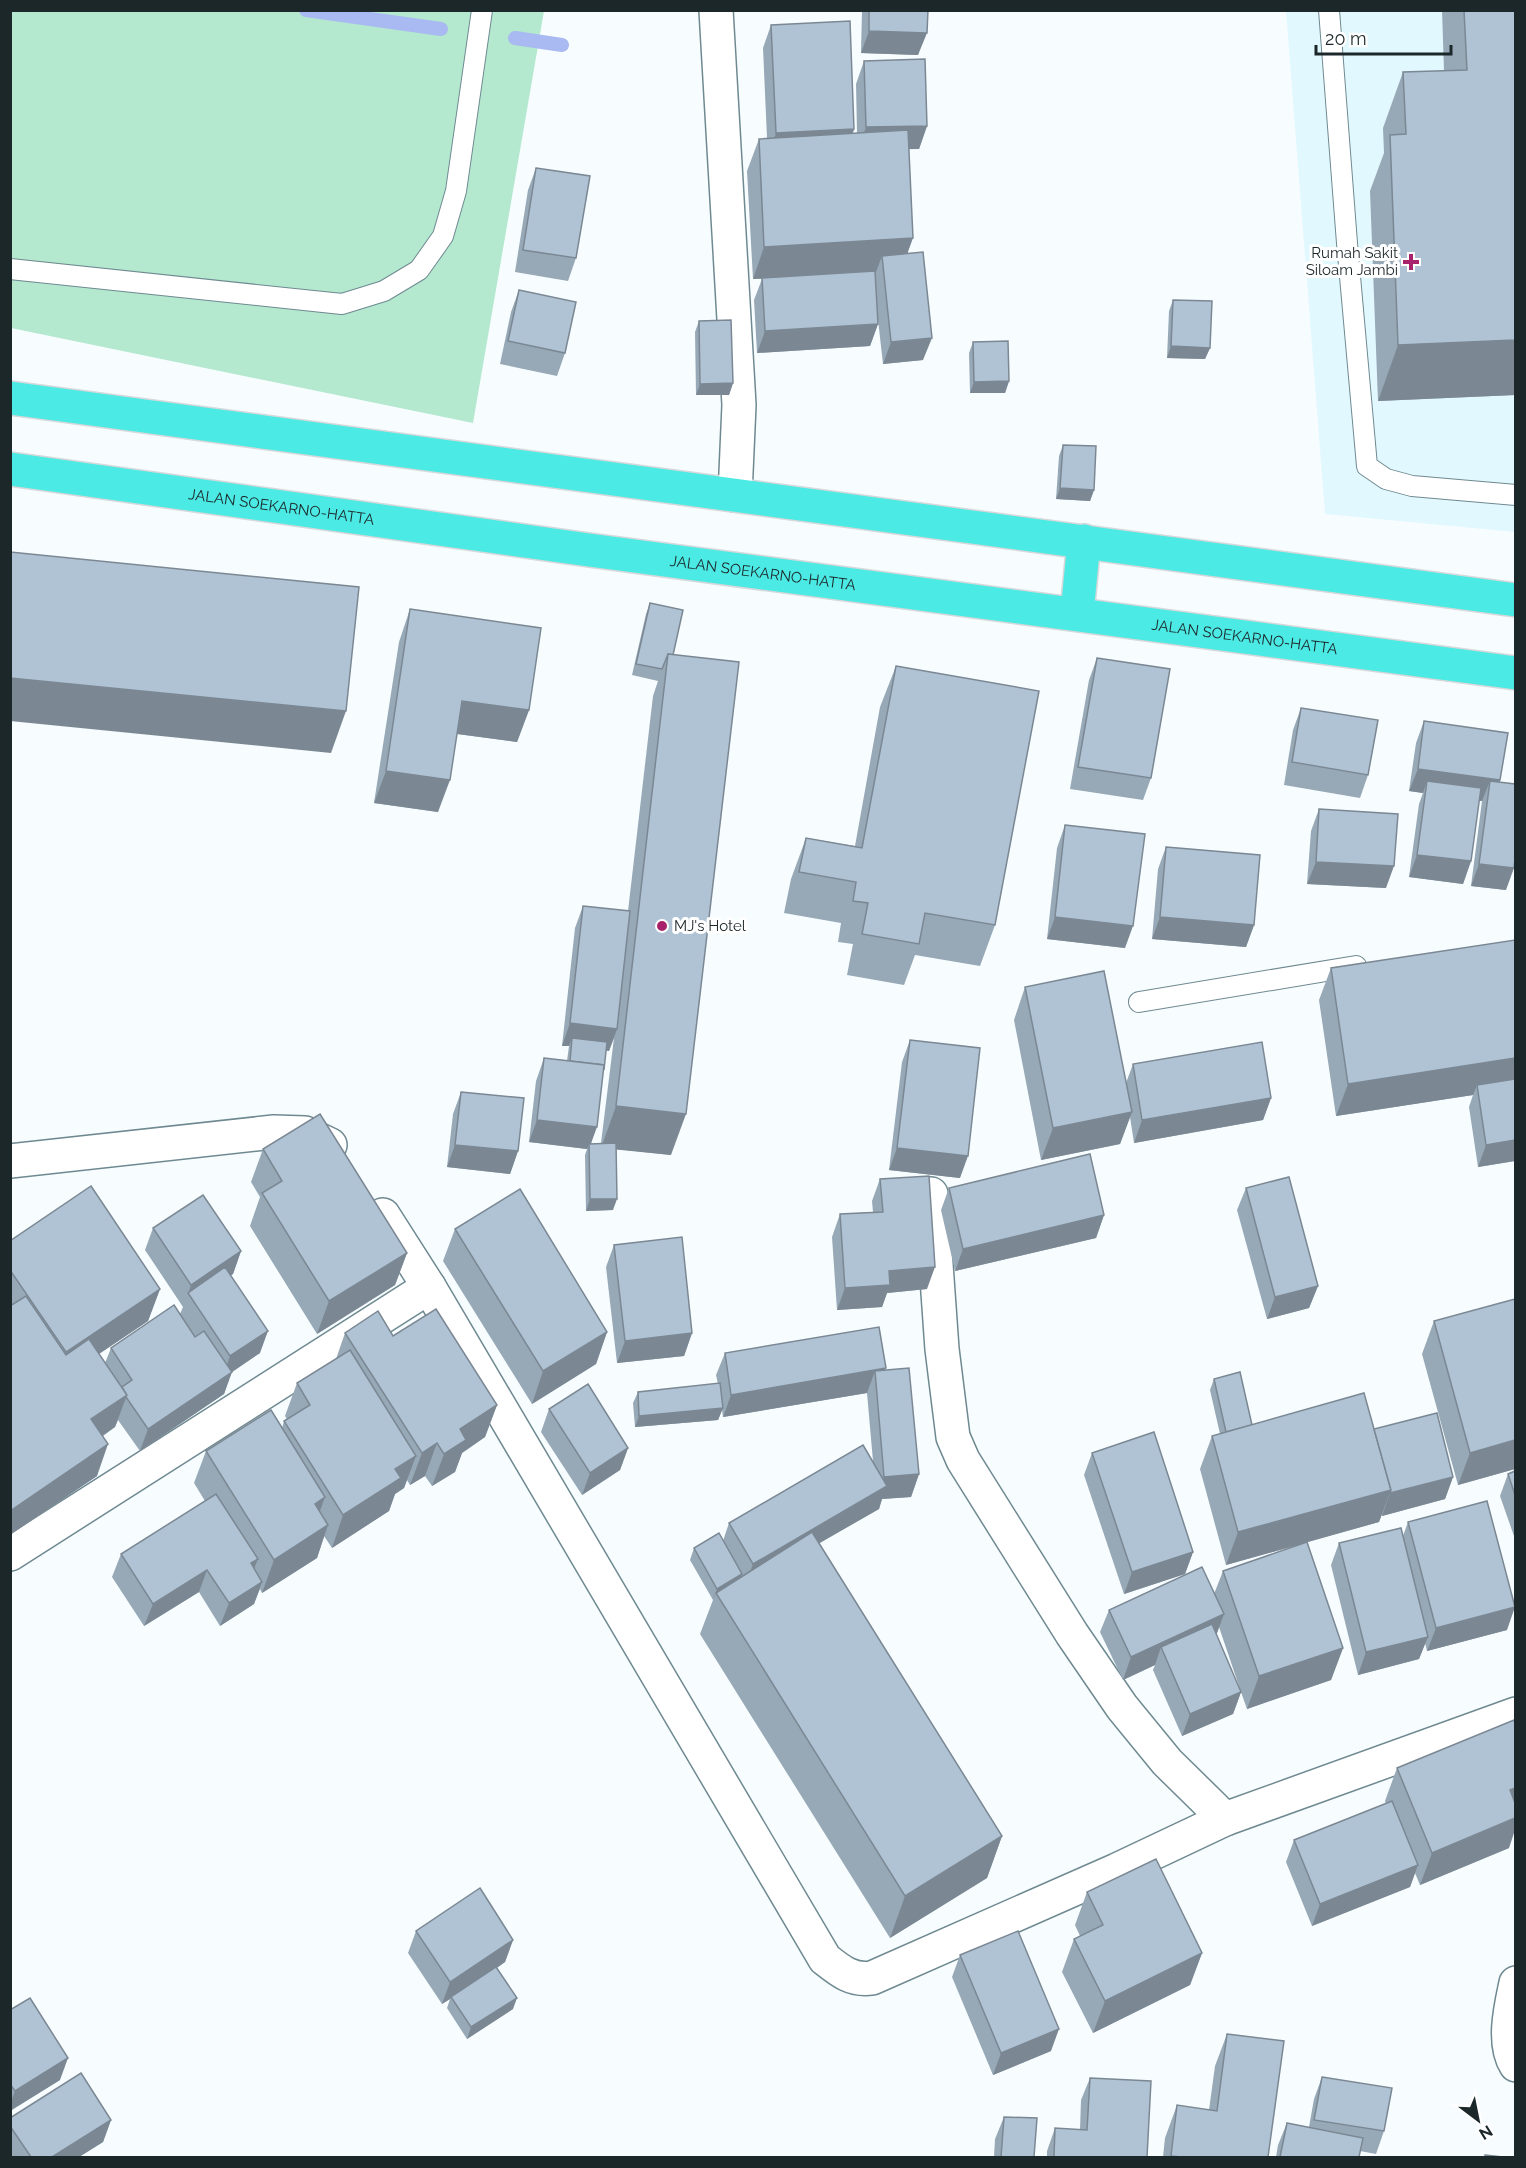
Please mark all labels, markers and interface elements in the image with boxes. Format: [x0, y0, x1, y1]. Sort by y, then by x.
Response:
scale bar [1316, 18, 1451, 56]
text: 20 m [1325, 28, 1367, 49]
place label: Rumah Sakit Siloam Jambi [1306, 244, 1398, 279]
marker: Rumah Sakit Siloam Jambi [1402, 253, 1420, 271]
street label: JALAN SOEKARNO-HATTA [187, 485, 375, 529]
street label: JALAN SOEKARNO-HATTA [669, 552, 857, 594]
street label: JALAN SOEKARNO-HATTA [1151, 616, 1339, 658]
place label: MJ's Hotel [674, 917, 747, 935]
marker: MJ's Hotel [655, 919, 669, 933]
north arrow [1448, 2090, 1508, 2150]
text: N [1475, 2121, 1496, 2144]

